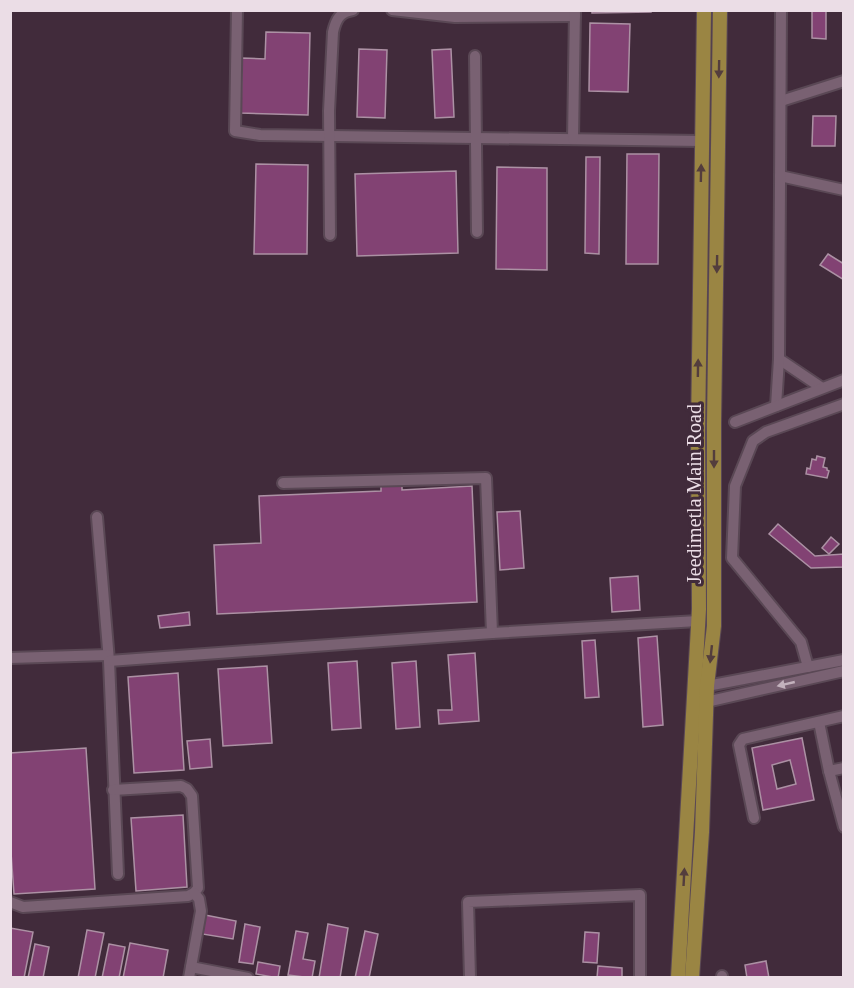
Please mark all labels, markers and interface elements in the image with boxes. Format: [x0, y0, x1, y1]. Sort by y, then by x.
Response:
one-way arrow [714, 59, 724, 78]
one-way arrow [696, 163, 706, 182]
one-way arrow [712, 254, 722, 273]
one-way arrow [694, 358, 703, 377]
street label: Jeedimetla Main Road [683, 404, 705, 584]
one-way arrow [709, 449, 719, 468]
one-way arrow [706, 644, 716, 663]
one-way arrow [777, 680, 796, 689]
one-way arrow [679, 868, 688, 887]

